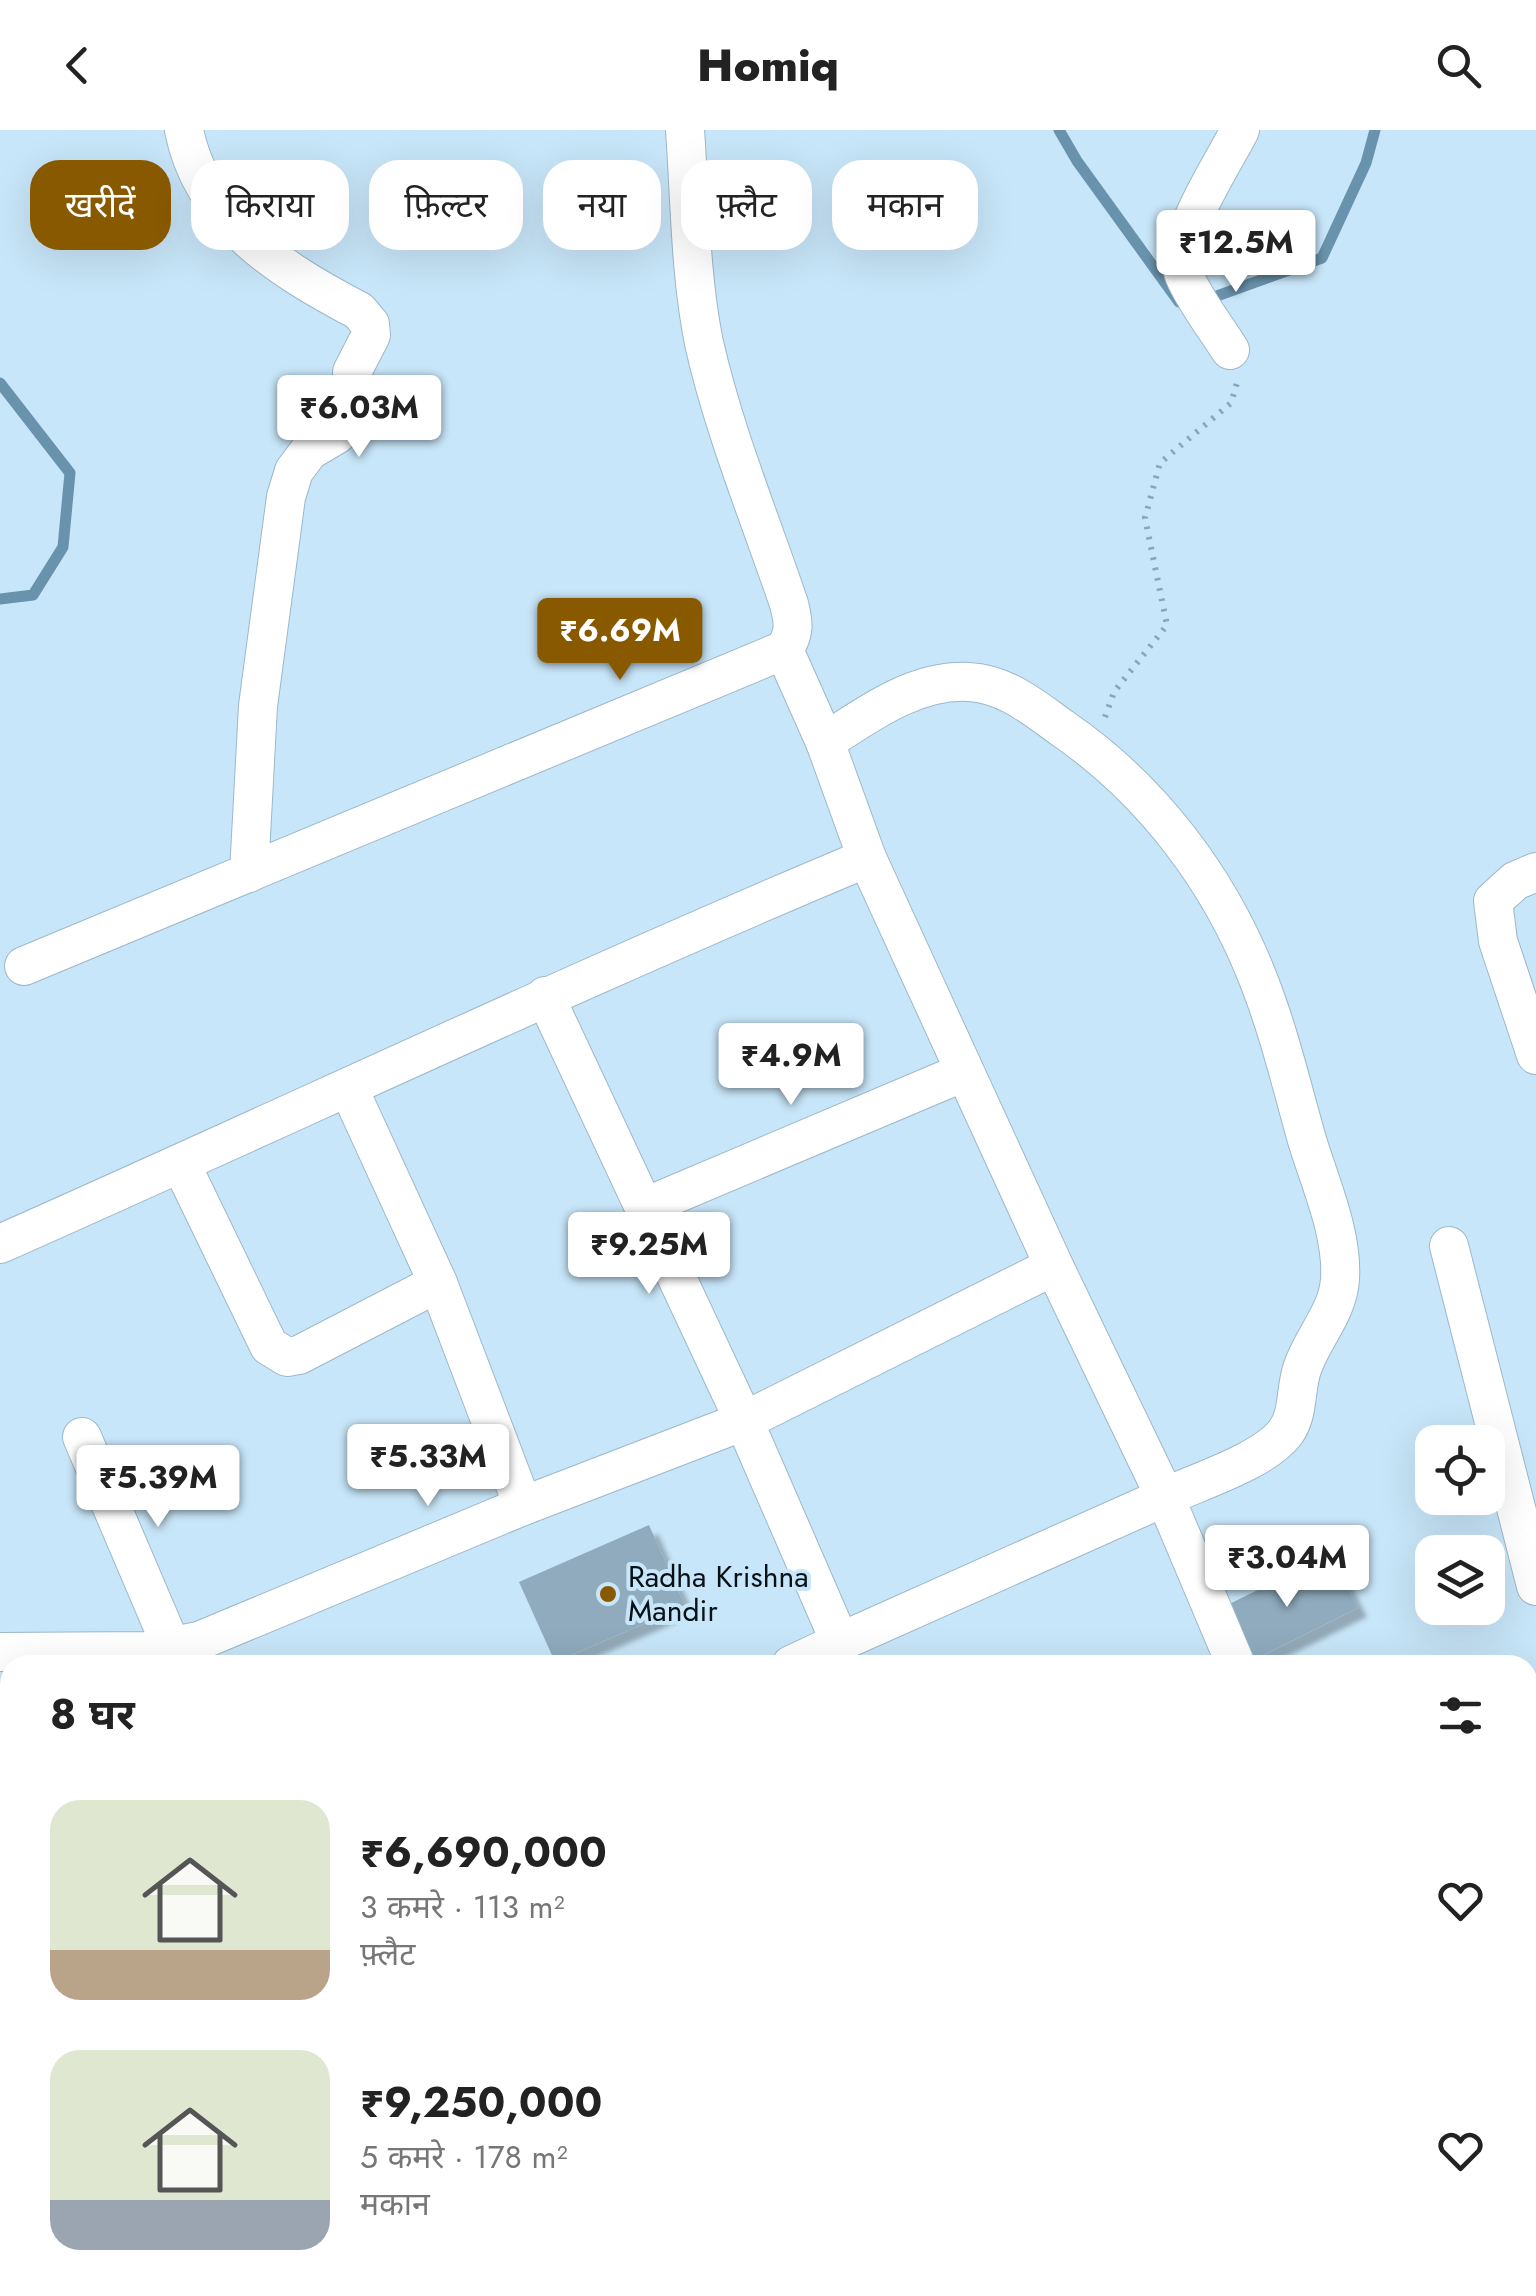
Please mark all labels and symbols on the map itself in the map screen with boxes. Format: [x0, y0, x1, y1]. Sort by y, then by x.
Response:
pin: ₹12.5M [1155, 210, 1317, 295]
pin: ₹6.03M [278, 375, 440, 460]
pin: ₹6.69M [539, 598, 701, 683]
pin: ₹4.9M [721, 1023, 861, 1108]
pin: ₹9.25M [568, 1212, 730, 1297]
pin: ₹5.33M [347, 1424, 509, 1509]
pin: ₹5.39M [77, 1445, 239, 1530]
pin: ₹3.04M [1206, 1525, 1368, 1610]
place label: Radha Krishna Mandir [628, 1555, 809, 1632]
marker: Radha Krishna Mandir [597, 1583, 619, 1605]

